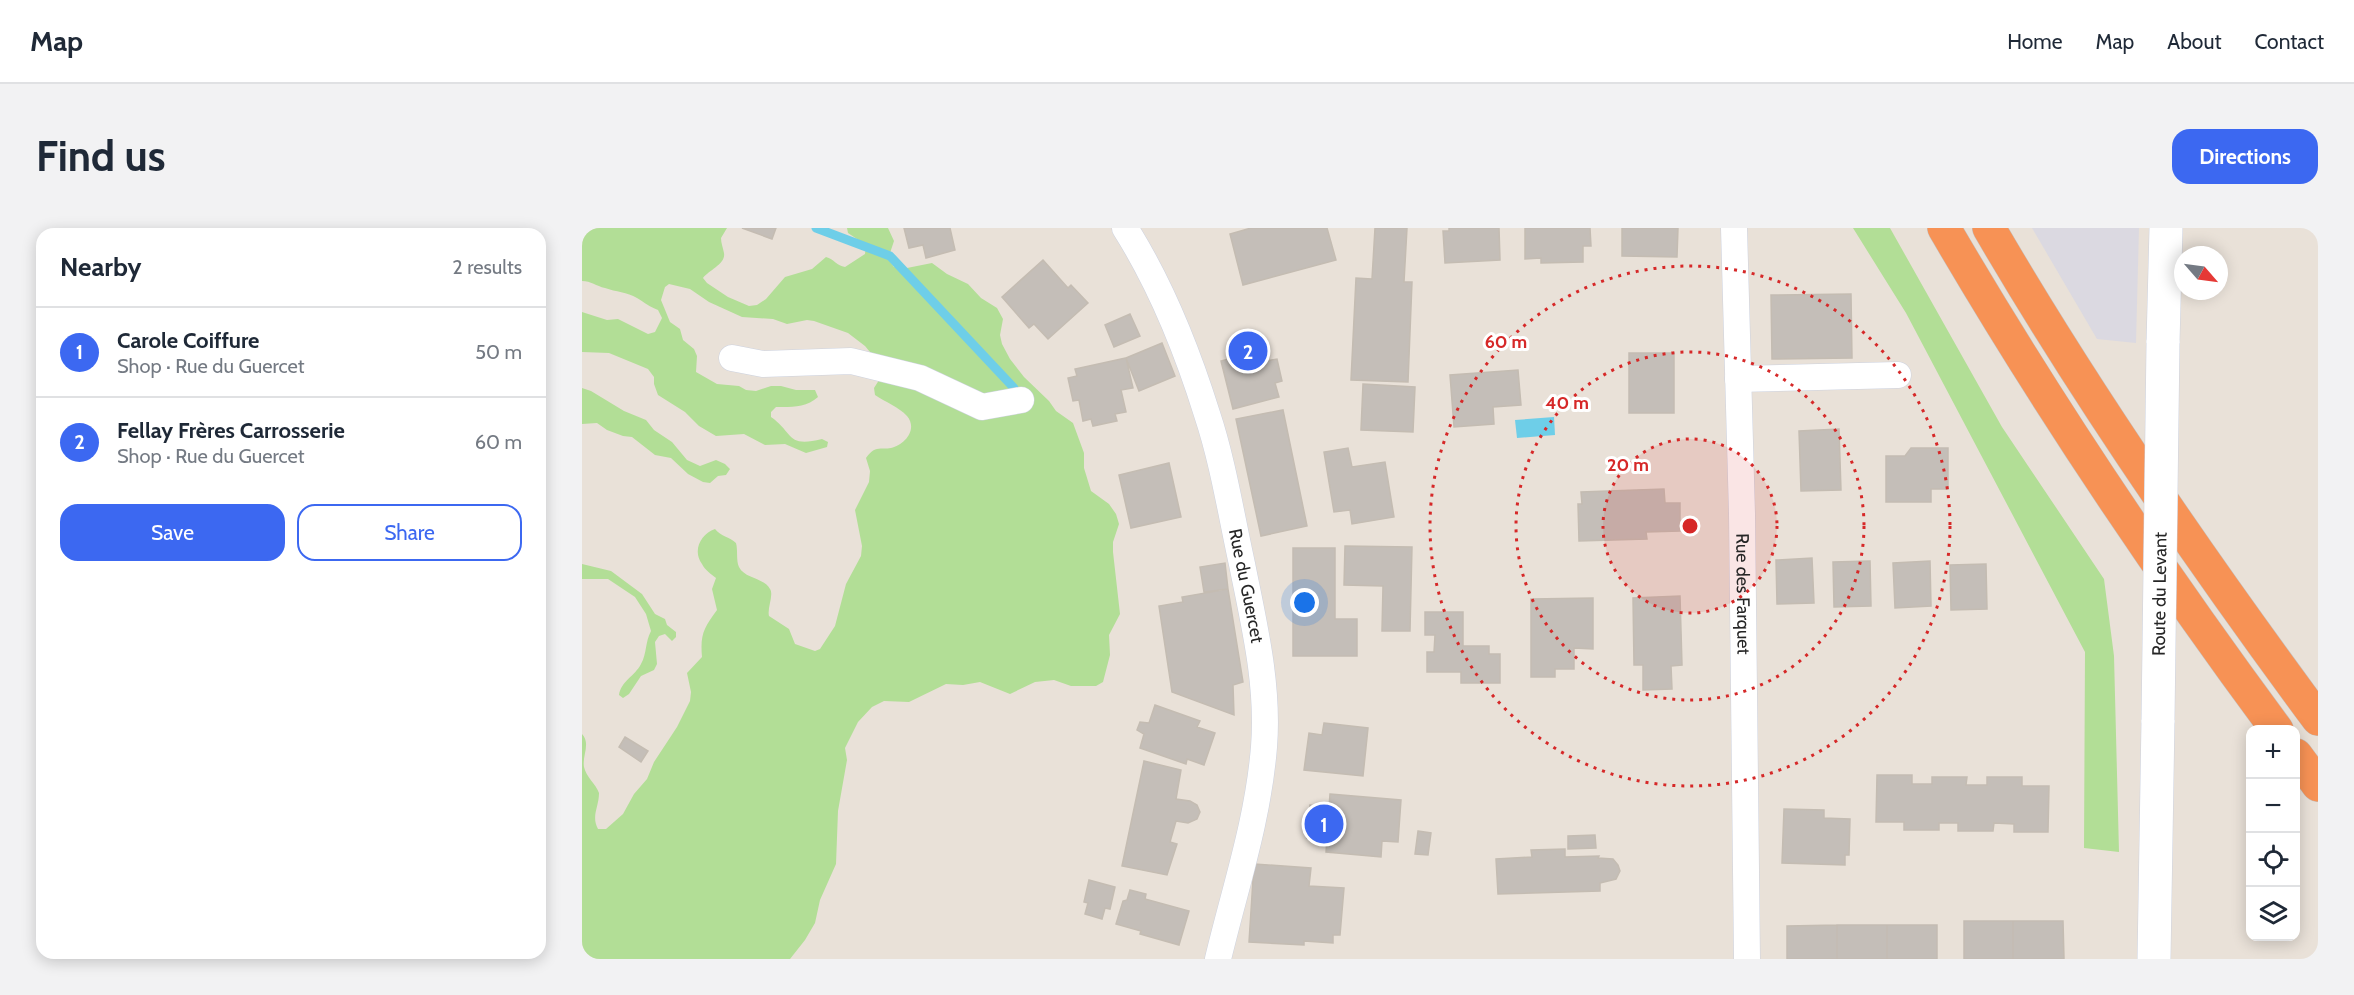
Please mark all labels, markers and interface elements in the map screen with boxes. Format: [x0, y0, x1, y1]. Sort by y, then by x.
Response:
text: Map [30, 24, 83, 58]
text: Home [2007, 29, 2063, 54]
text: Map [2096, 29, 2134, 54]
text: About [2167, 29, 2221, 54]
text: Contact [2254, 29, 2324, 54]
button: Directions [2172, 129, 2318, 184]
text: Find us [36, 130, 165, 182]
north arrow [2174, 246, 2228, 300]
text: Nearby [60, 251, 141, 283]
text: 2 results [452, 255, 522, 279]
text: Carole Coiffure [117, 327, 259, 354]
pin: 2 [1228, 328, 1268, 374]
text: 60 m [1485, 331, 1527, 353]
text: 1 [76, 340, 83, 364]
text: 50 m [475, 340, 522, 364]
text: Shop · Rue du Guercet [117, 354, 304, 378]
text: 40 m [1545, 392, 1589, 414]
text: Fellay Frères Carrosserie [117, 417, 345, 444]
text: 2 [74, 430, 85, 454]
text: 60 m [475, 430, 522, 454]
text: Shop · Rue du Guercet [117, 444, 304, 468]
text: 20 m [1607, 454, 1649, 476]
button: Save [60, 504, 285, 561]
button: Share [297, 504, 522, 561]
centre of rings [1680, 516, 1700, 536]
street label: Rue du Guercet [1224, 527, 1268, 645]
street label: Route du Levant [2148, 532, 2171, 656]
street label: Rue des Farquet [1731, 533, 1755, 655]
your location [1290, 588, 1319, 617]
map controls [2246, 725, 2300, 941]
button: + [2246, 725, 2300, 779]
button: − [2246, 779, 2300, 833]
pin: 1 [1304, 802, 1344, 846]
button: locate [2246, 833, 2300, 887]
button: layers [2246, 887, 2300, 941]

